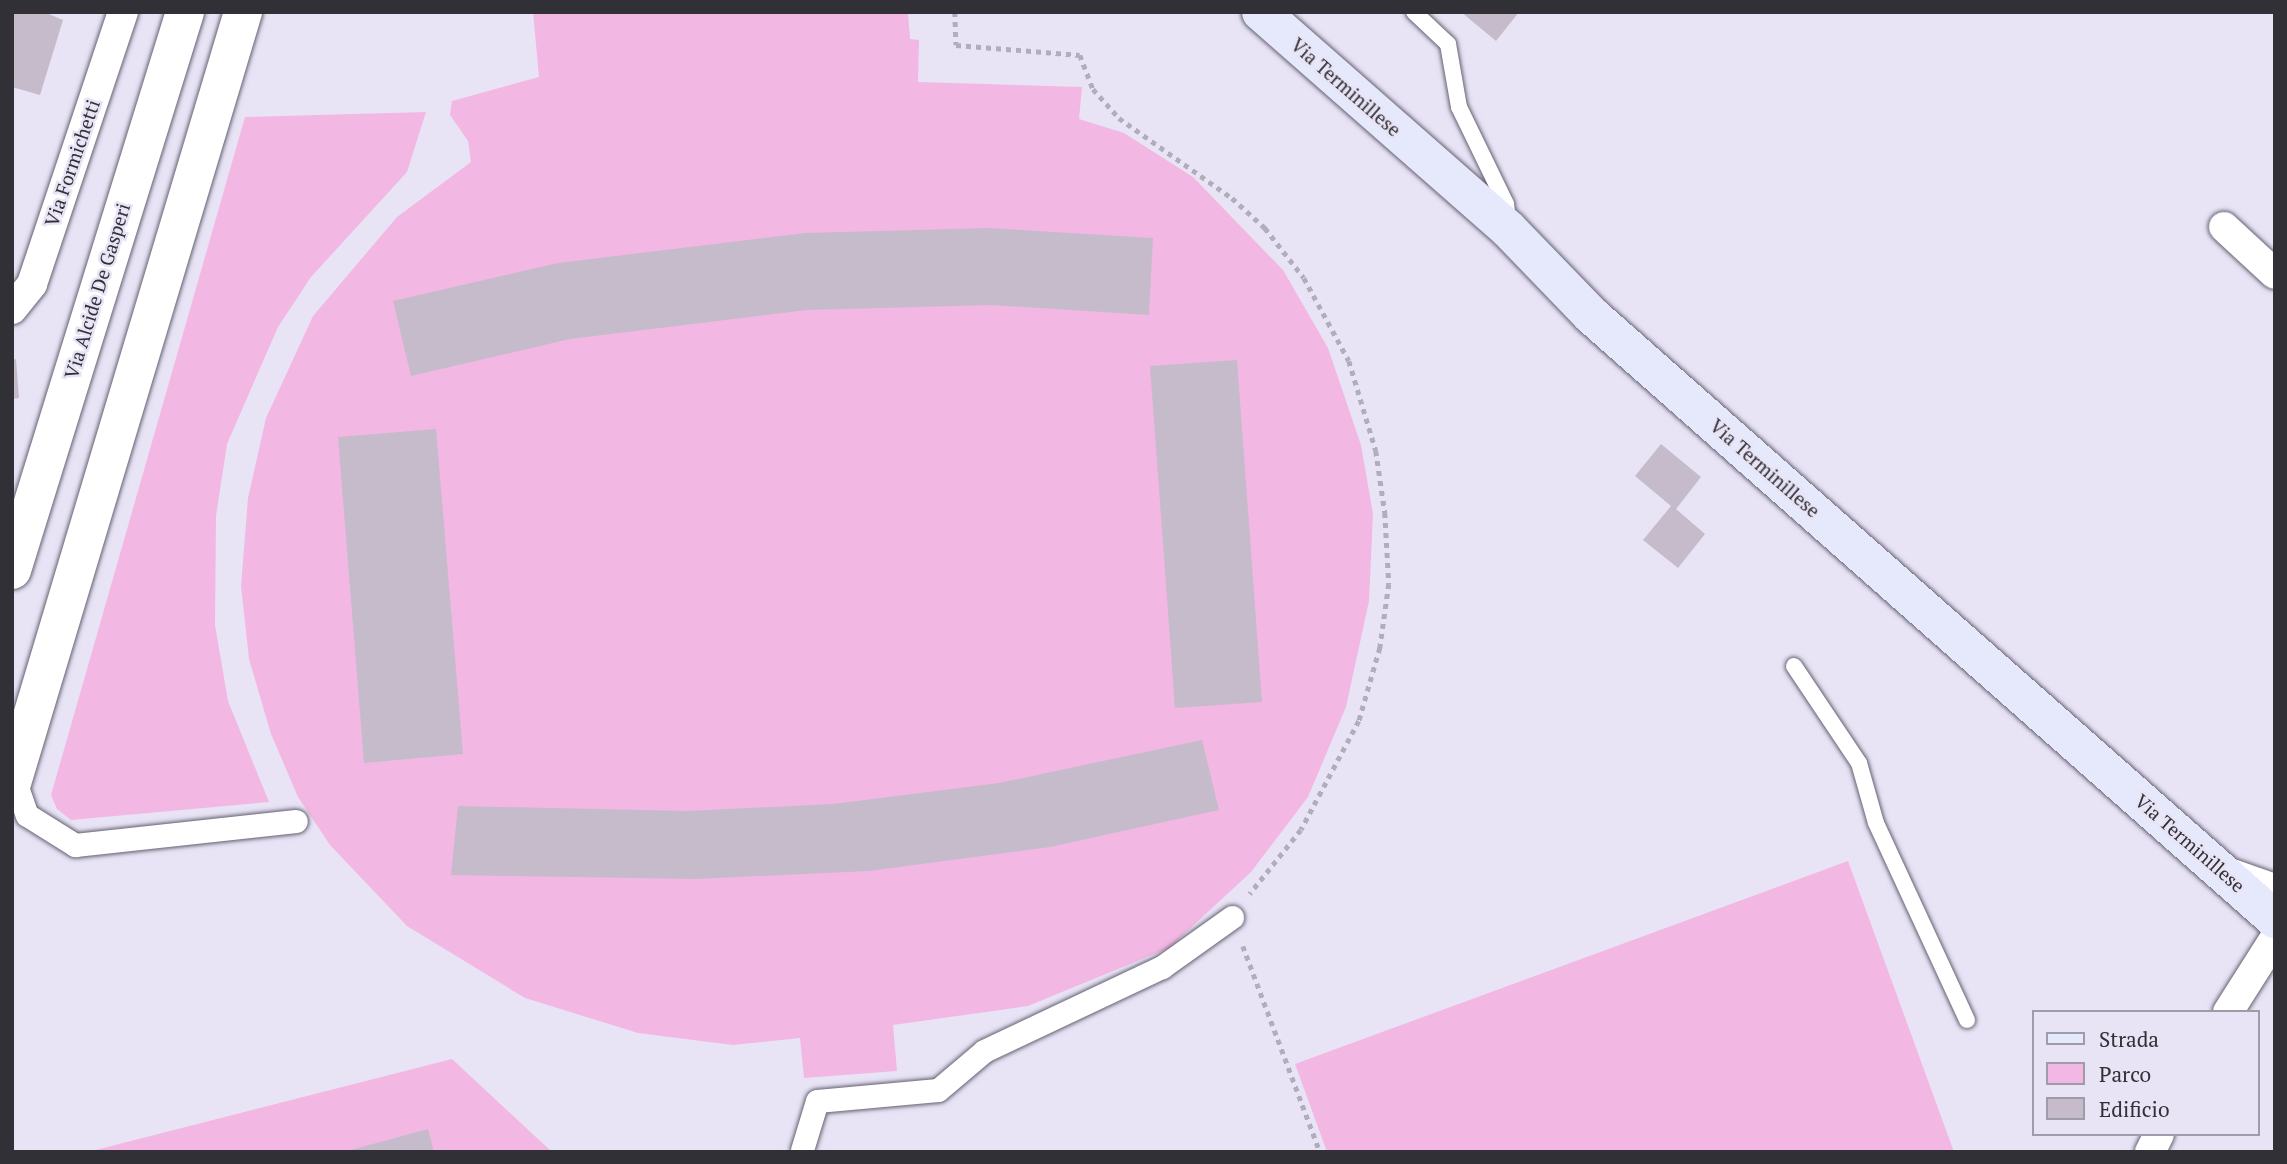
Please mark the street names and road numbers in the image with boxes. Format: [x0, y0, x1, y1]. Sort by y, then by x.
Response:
street label: Via Terminillese [1286, 33, 1406, 141]
street label: Via Formichetti [40, 97, 104, 229]
street label: Via Alcide De Gasperi [59, 200, 135, 382]
street label: Via Terminillese [1705, 414, 1825, 522]
street label: Via Terminillese [2130, 789, 2250, 897]

